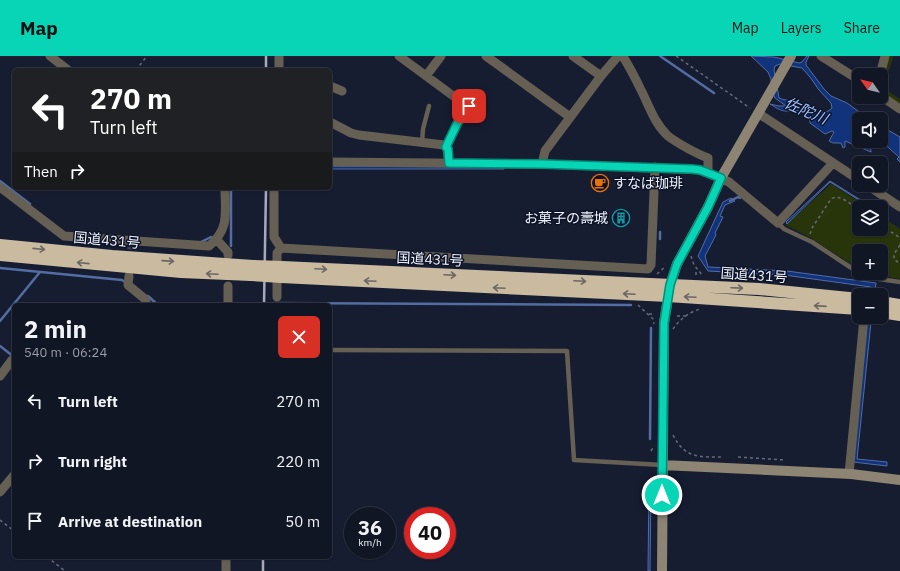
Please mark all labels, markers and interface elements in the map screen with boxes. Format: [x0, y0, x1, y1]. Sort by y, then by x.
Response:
text: Map [20, 16, 58, 40]
text: Map [732, 19, 759, 37]
text: Layers [781, 19, 822, 37]
text: Share [844, 19, 880, 37]
north arrow [852, 68, 888, 104]
map controls [852, 68, 888, 324]
text: 270 m [90, 80, 172, 117]
icon: left [24, 84, 76, 136]
pin [452, 89, 486, 123]
water label: 佐陀川 [782, 93, 832, 129]
icon: arrive [458, 95, 480, 117]
button: sound [852, 112, 888, 148]
text: Turn left [90, 116, 158, 139]
button: search [852, 156, 888, 192]
icon: right [66, 160, 88, 182]
text: Then [24, 162, 58, 181]
cafe icon: すなば珈琲 [590, 173, 610, 193]
place label: すなば珈琲 [613, 174, 683, 192]
button: layers [852, 200, 888, 236]
building icon: お菓子の壽城 [611, 208, 631, 228]
place label: お菓子の壽城 [524, 209, 608, 227]
street label: 国道431号 [73, 228, 141, 252]
button: + [852, 244, 888, 280]
one-way arrow [32, 245, 45, 253]
street label: 国道431号 [396, 248, 464, 270]
one-way arrow [161, 257, 174, 264]
one-way arrow [77, 260, 90, 267]
street label: 国道431号 [720, 264, 788, 286]
one-way arrow [314, 265, 327, 272]
one-way arrow [206, 270, 219, 277]
one-way arrow [443, 271, 456, 279]
one-way arrow [573, 277, 586, 285]
one-way arrow [364, 278, 377, 285]
one-way arrow [493, 284, 506, 291]
one-way arrow [730, 284, 743, 292]
button: − [852, 288, 888, 324]
one-way arrow [623, 290, 636, 298]
one-way arrow [684, 294, 697, 301]
one-way arrow [814, 303, 827, 310]
text: 2 min [24, 313, 87, 345]
button: close [278, 316, 320, 358]
text: 540 m · 06:24 [24, 344, 107, 361]
icon: left [24, 390, 46, 412]
text: Turn left [58, 392, 118, 411]
text: 270 m [276, 392, 320, 411]
icon: right [24, 450, 46, 472]
text: Turn right [58, 452, 127, 471]
text: 220 m [276, 452, 320, 471]
position arrow [641, 474, 683, 516]
speed limit sign: 40 [404, 507, 456, 559]
icon: arrive [24, 510, 46, 532]
text: Arrive at destination [58, 512, 202, 531]
text: 50 m [285, 512, 320, 531]
text: 36 [358, 514, 382, 541]
text: km/h [358, 536, 382, 549]

